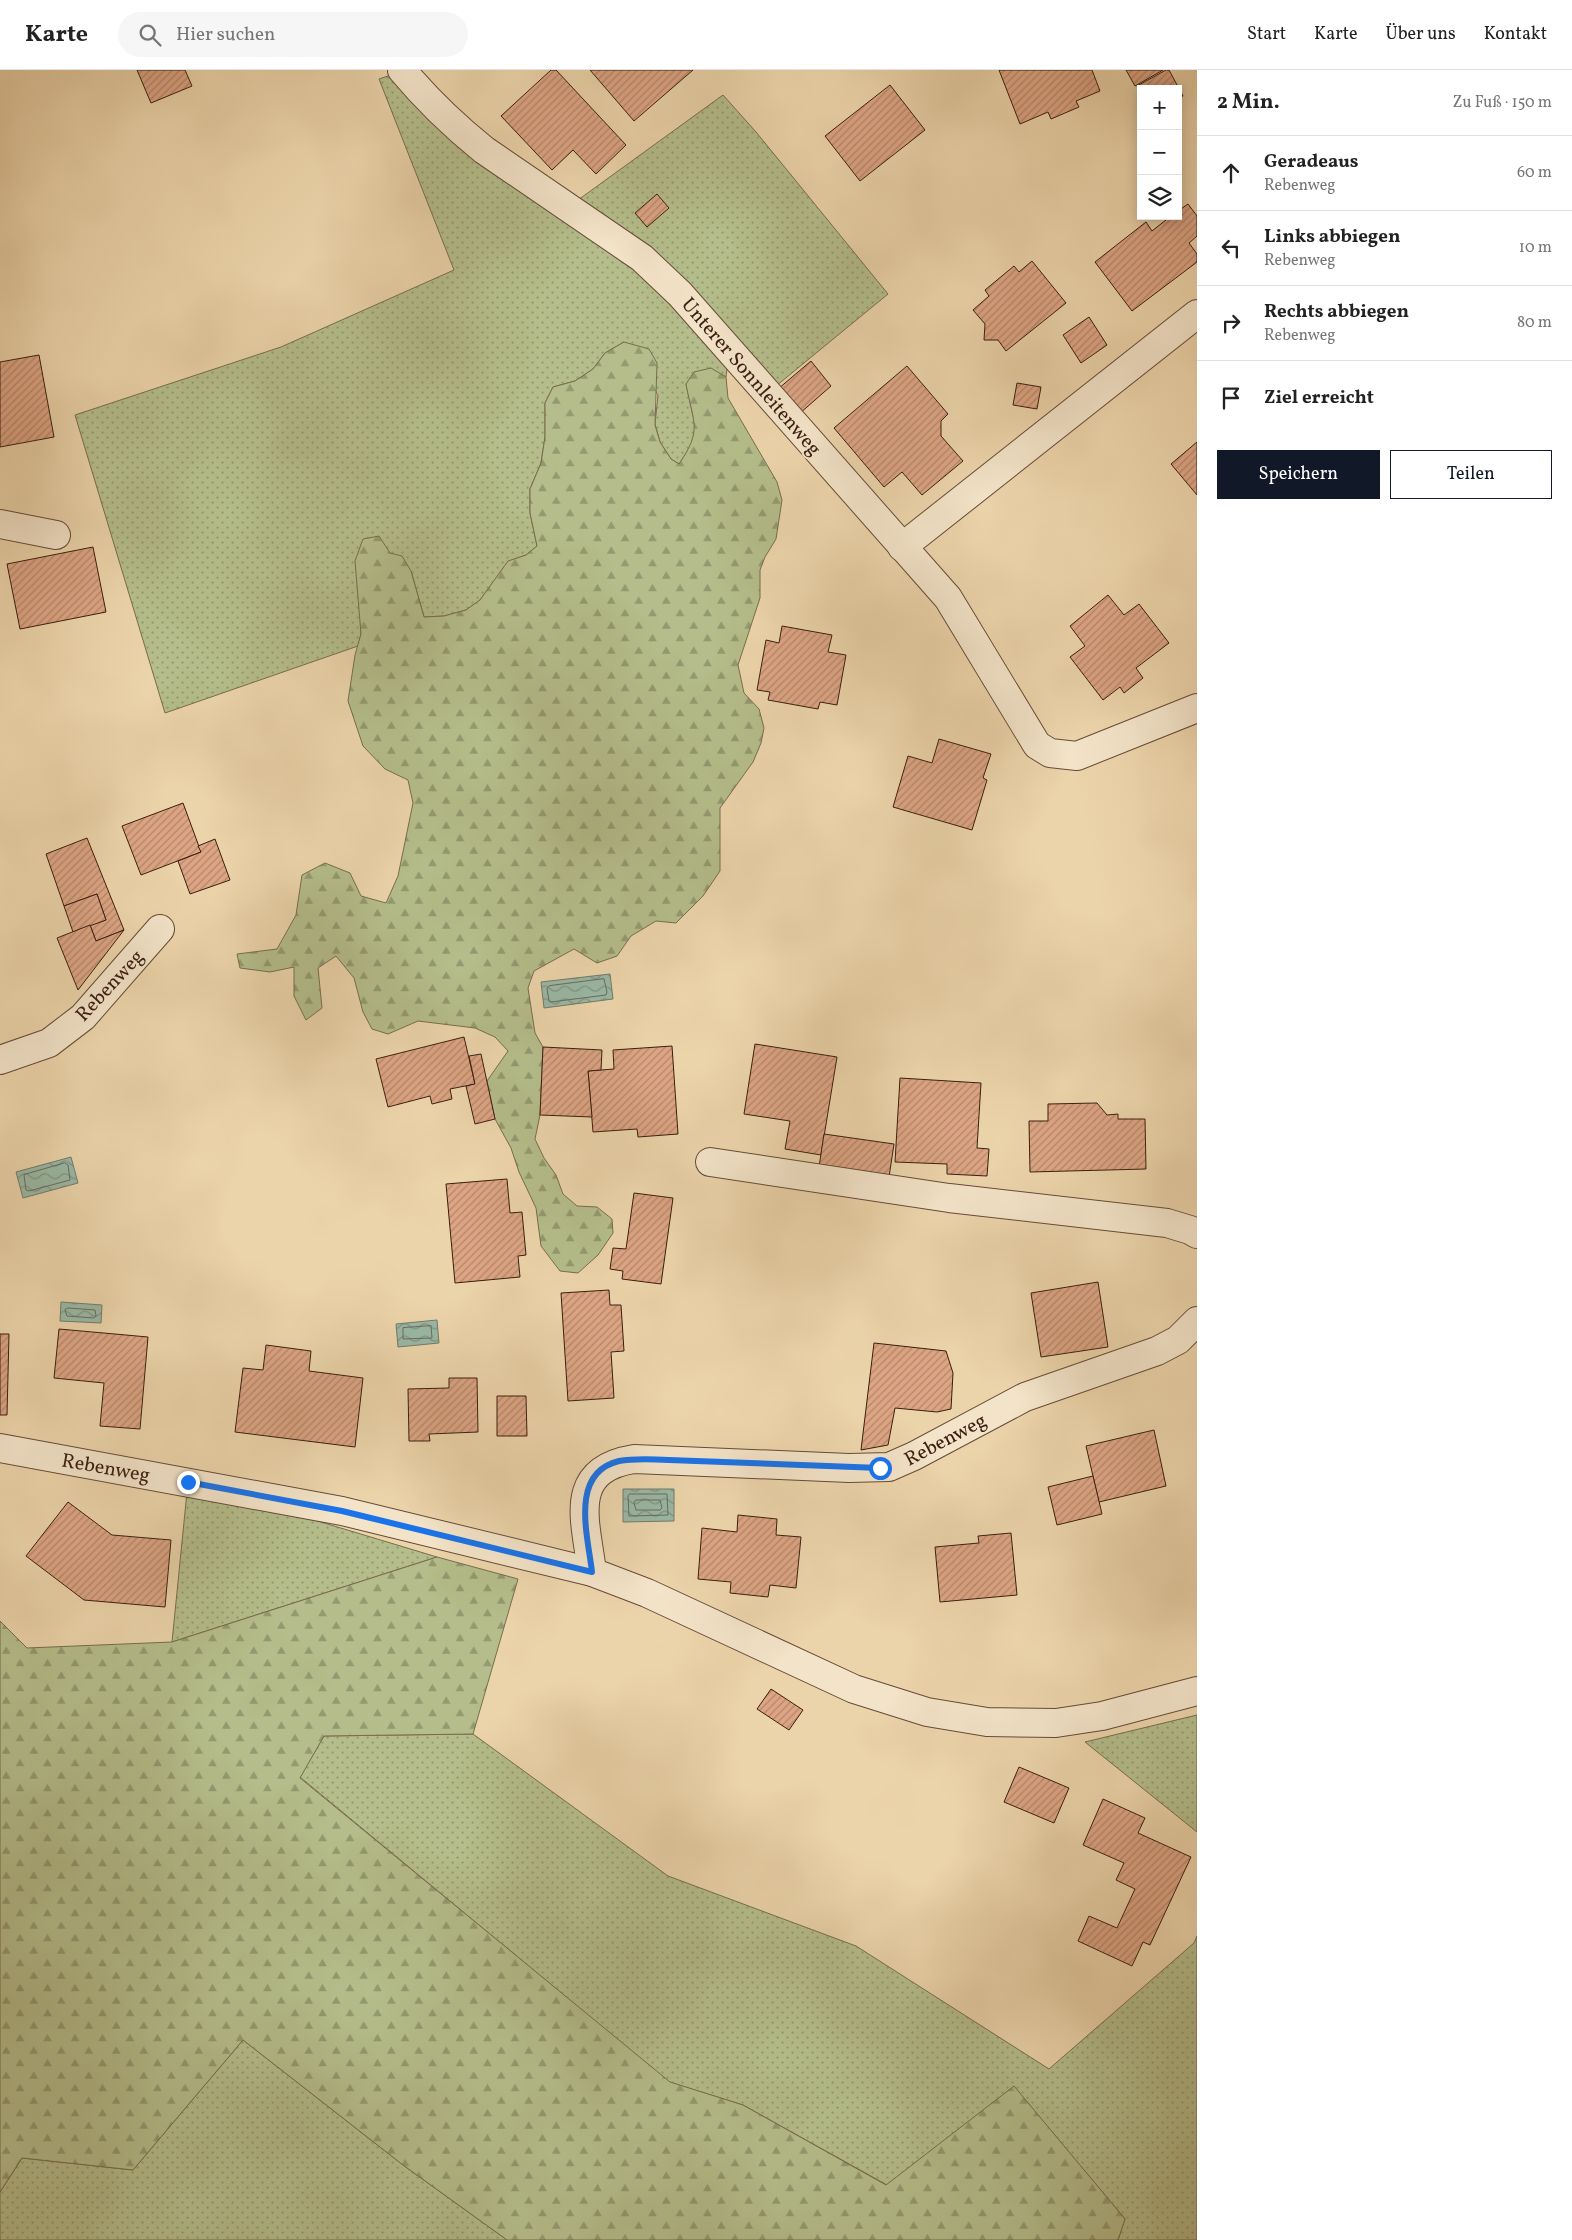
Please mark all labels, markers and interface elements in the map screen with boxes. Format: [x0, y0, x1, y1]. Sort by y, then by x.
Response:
search box [118, 12, 468, 57]
text: Karte [25, 18, 88, 52]
icon: search [136, 21, 164, 49]
text: Hier suchen [176, 22, 275, 48]
text: Start [1247, 22, 1286, 47]
text: Karte [1314, 22, 1358, 47]
text: Über uns [1386, 22, 1456, 47]
text: Kontakt [1484, 22, 1547, 47]
map controls [1137, 85, 1182, 220]
button: + [1137, 85, 1182, 130]
text: 2 Min. [1217, 88, 1280, 117]
text: Zu Fuß · 150 m [1452, 92, 1552, 114]
button: − [1137, 130, 1182, 175]
text: Geradeaus [1264, 149, 1359, 175]
icon: ahead [1217, 159, 1245, 187]
text: 60 m [1517, 162, 1552, 184]
button: layers [1137, 175, 1182, 220]
text: Rebenweg [1264, 175, 1335, 197]
text: Links abbiegen [1264, 224, 1401, 250]
icon: left [1217, 234, 1245, 262]
text: 10 m [1519, 237, 1552, 259]
text: Rebenweg [1264, 250, 1335, 272]
street label: Unterer Sonnleitenweg [674, 292, 827, 463]
text: Rechts abbiegen [1264, 299, 1409, 325]
icon: right [1217, 309, 1245, 337]
text: 80 m [1517, 312, 1552, 334]
text: Rebenweg [1264, 325, 1335, 347]
icon: arrive [1217, 384, 1245, 412]
text: Ziel erreicht [1264, 385, 1374, 411]
button: Speichern [1217, 450, 1380, 499]
button: Teilen [1390, 450, 1552, 499]
street label: Rebenweg [70, 944, 151, 1029]
street label: Rebenweg [900, 1407, 992, 1474]
street label: Rebenweg [59, 1447, 152, 1491]
route start [869, 1457, 892, 1480]
route end [177, 1471, 200, 1494]

